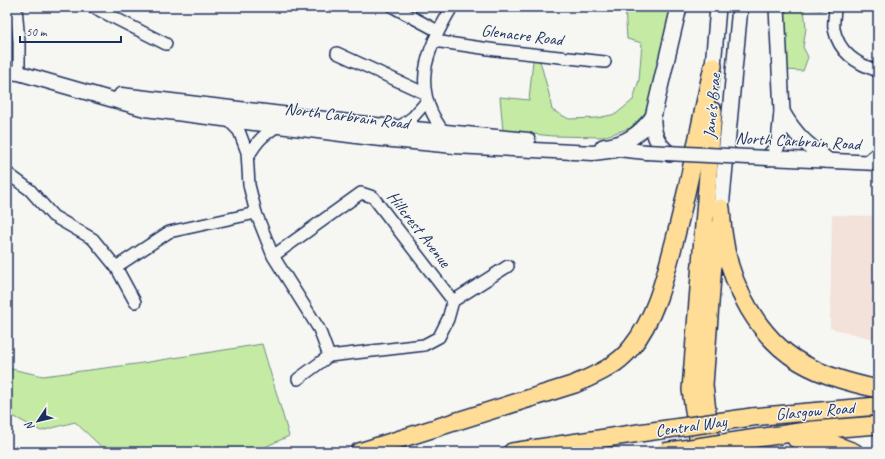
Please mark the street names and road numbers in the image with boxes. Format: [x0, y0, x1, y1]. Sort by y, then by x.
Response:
street label: Glenacre Road [480, 20, 567, 51]
street label: Jane's Brae [699, 71, 725, 141]
street label: North Carbrain Road [284, 98, 414, 134]
street label: North Carbrain Road [735, 127, 864, 155]
street label: Hillcrest Avenue [383, 187, 456, 273]
street label: Glasgow Road [775, 397, 858, 425]
street label: Central Way [654, 410, 729, 441]

